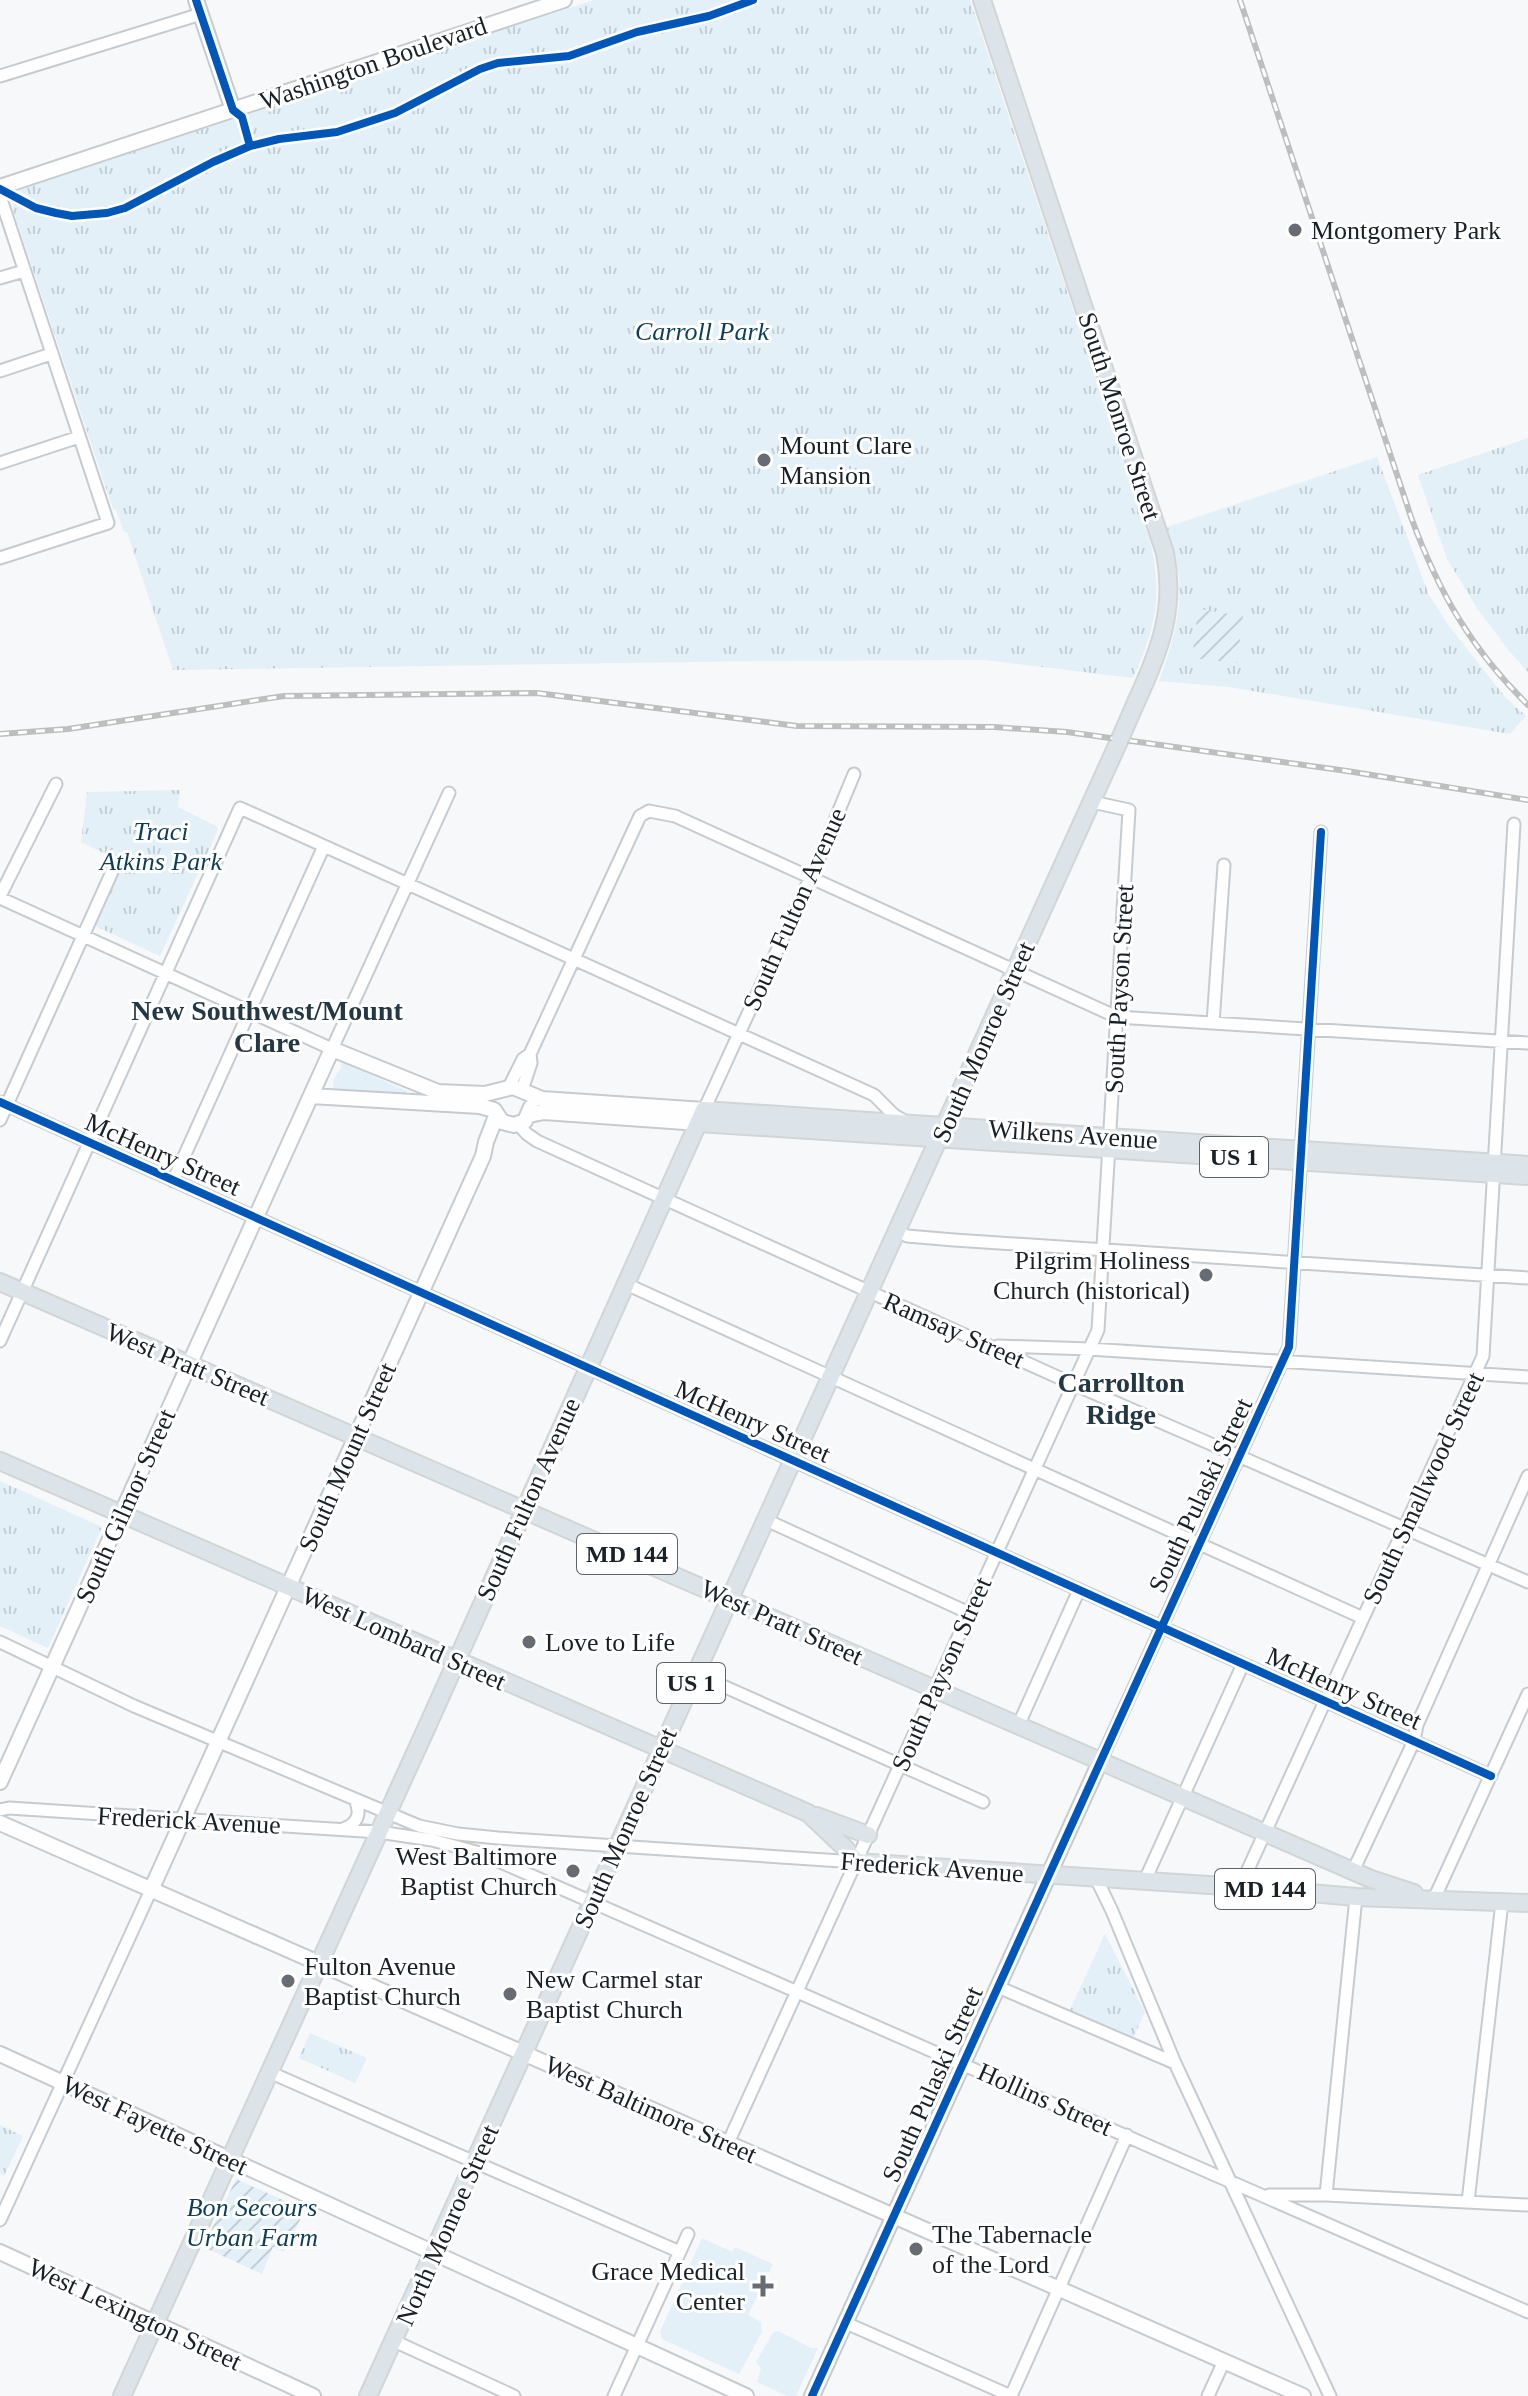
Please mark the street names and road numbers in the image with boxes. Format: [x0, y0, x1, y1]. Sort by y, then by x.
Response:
street label: Washington Boulevard [256, 11, 491, 116]
street label: South Monroe Street [1072, 309, 1167, 524]
street label: South Fulton Avenue [737, 803, 852, 1015]
street label: South Payson Street [1100, 883, 1140, 1094]
street label: South Monroe Street [926, 937, 1041, 1147]
street label: McHenry Street [81, 1107, 246, 1202]
street label: Wilkens Avenue [987, 1114, 1159, 1155]
road number: US 1 [1200, 1137, 1268, 1177]
street label: Ramsay Street [879, 1287, 1029, 1375]
street label: West Pratt Street [102, 1317, 274, 1412]
street label: South Mount Street [293, 1358, 402, 1556]
street label: South Smallwood Street [1357, 1367, 1490, 1609]
street label: McHenry Street [671, 1374, 836, 1469]
street label: South Fulton Avenue [471, 1393, 586, 1605]
street label: South Pulaski Street [1143, 1393, 1258, 1597]
street label: South Gilmor Street [70, 1404, 182, 1608]
road number: MD 144 [577, 1534, 677, 1574]
street label: South Payson Street [886, 1572, 998, 1776]
street label: West Pratt Street [696, 1574, 868, 1671]
street label: West Lombard Street [297, 1580, 511, 1697]
street label: McHenry Street [1262, 1641, 1427, 1736]
road number: US 1 [657, 1663, 725, 1703]
street label: South Monroe Street [568, 1723, 683, 1933]
street label: Frederick Avenue [97, 1801, 281, 1840]
street label: Frederick Avenue [839, 1847, 1025, 1888]
road number: MD 144 [1215, 1869, 1315, 1909]
street label: South Pulaski Street [876, 1981, 989, 2186]
street label: West Baltimore Street [540, 2050, 762, 2170]
street label: Hollins Street [973, 2057, 1117, 2142]
street label: West Fayette Street [57, 2070, 253, 2182]
street label: North Monroe Street [390, 2120, 505, 2330]
street label: West Lexington Street [24, 2252, 247, 2377]

